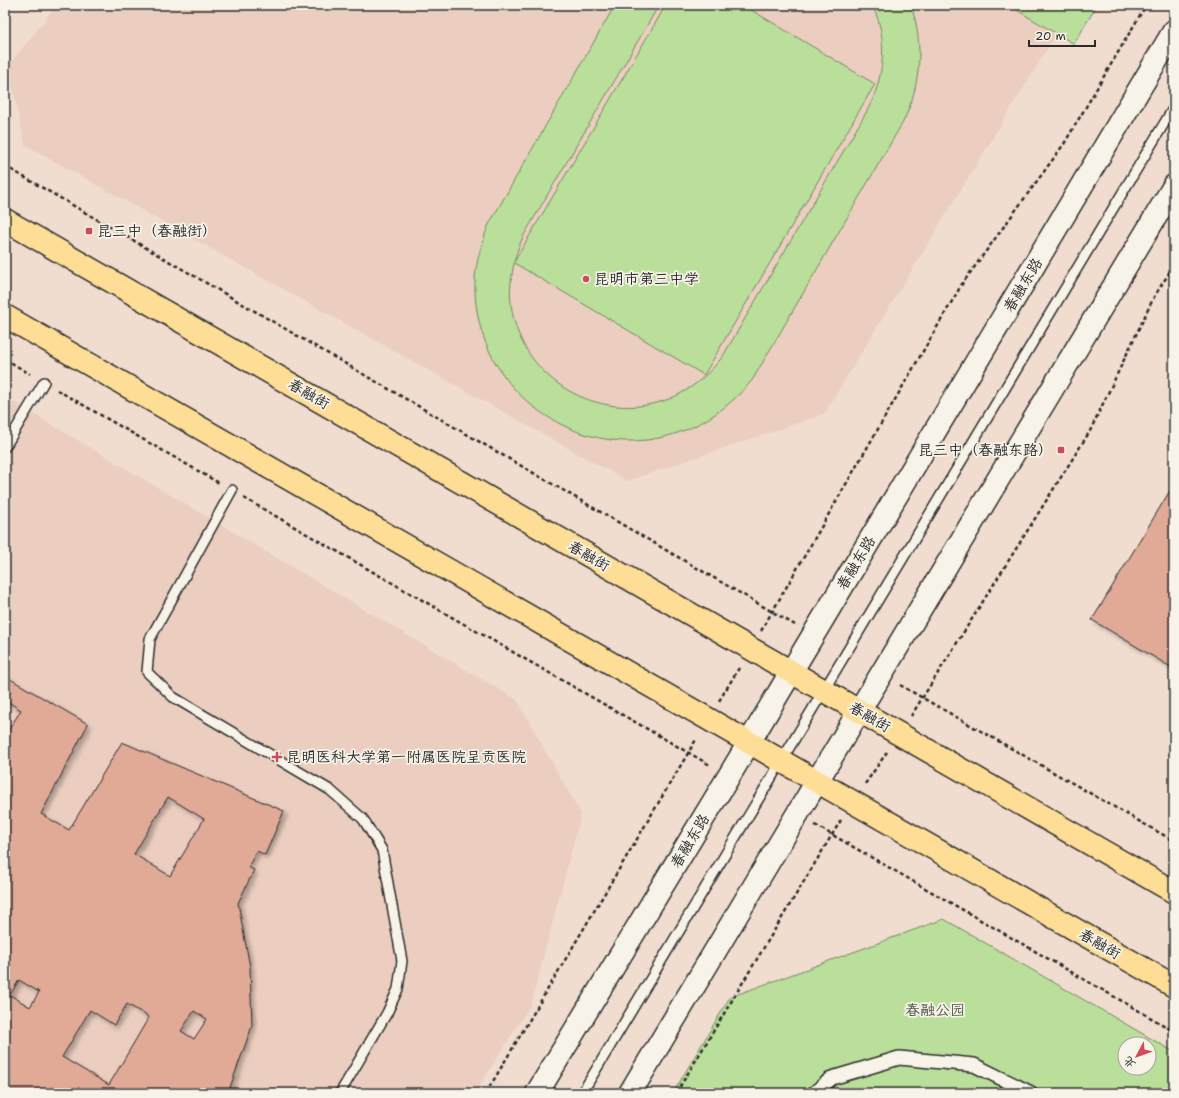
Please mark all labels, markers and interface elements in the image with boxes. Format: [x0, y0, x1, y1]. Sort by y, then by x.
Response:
scale bar [1029, 22, 1095, 48]
text: 20 m [1035, 28, 1066, 44]
place label: 昆三中（春融街） [97, 221, 217, 241]
marker: 昆三中（春融街） [84, 226, 94, 236]
street label: 春融东路 [999, 254, 1047, 316]
place label: 昆明市第三中学 [594, 269, 699, 289]
marker: 昆明市第三中学 [581, 274, 591, 284]
street label: 春融街 [285, 374, 333, 414]
place label: 昆三中（春融东路） [918, 440, 1053, 460]
marker: 昆三中（春融东路） [1056, 445, 1066, 455]
street label: 春融东路 [832, 532, 880, 594]
street label: 春融街 [565, 536, 613, 576]
street label: 春融街 [846, 697, 894, 737]
place label: 昆明医科大学第一附属医院呈贡医院 [286, 747, 526, 767]
marker: 昆明医科大学第一附属医院呈贡医院 [271, 751, 283, 763]
street label: 春融东路 [666, 810, 714, 872]
street label: 春融街 [1076, 924, 1124, 964]
park label: 春融公园 [905, 1000, 965, 1020]
north arrow [1117, 1036, 1157, 1076]
text: 北 [1121, 1053, 1139, 1071]

